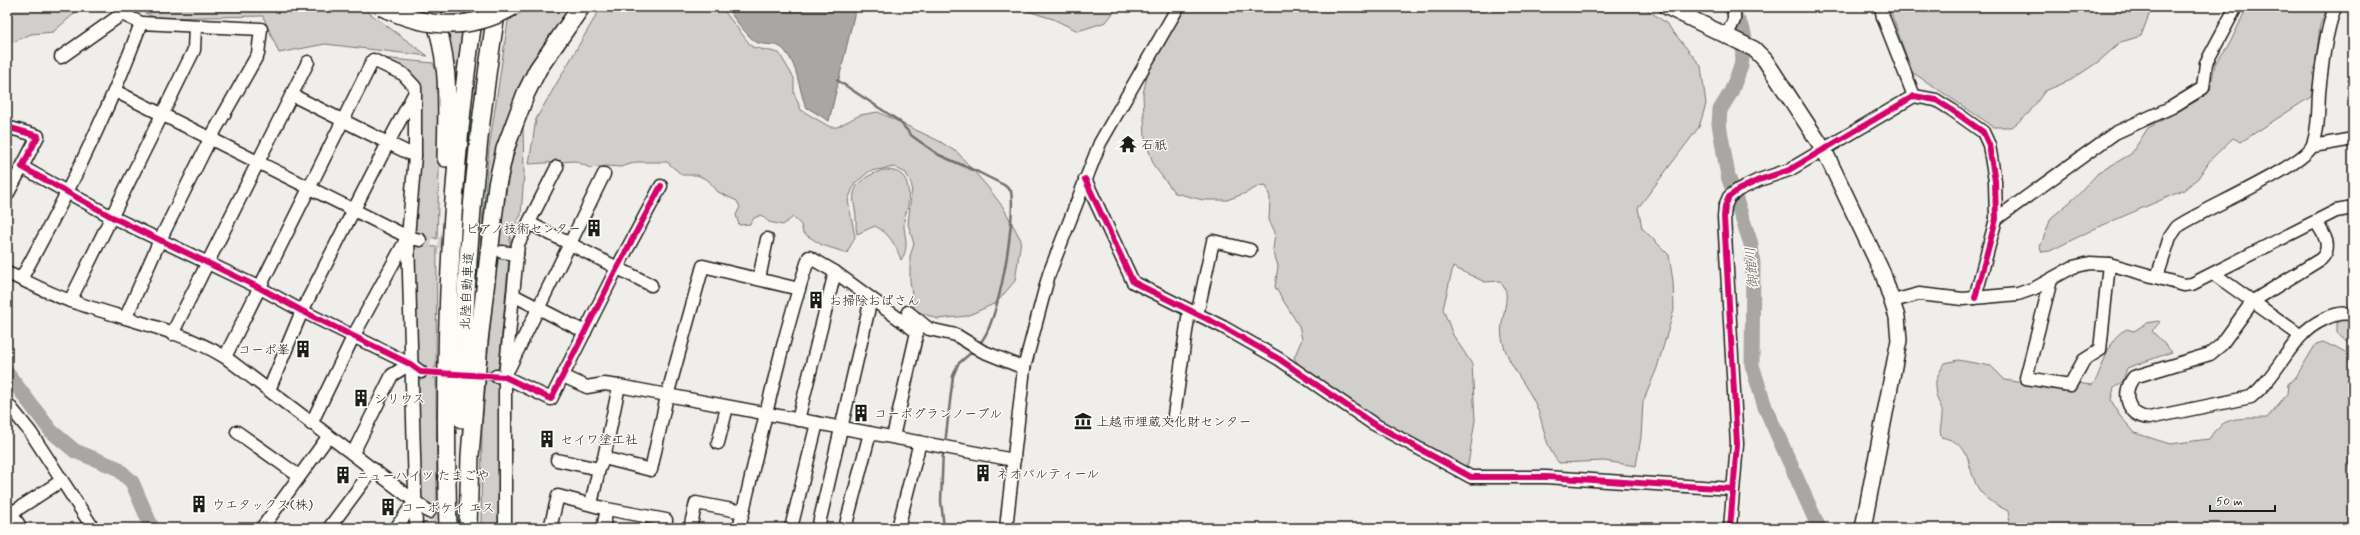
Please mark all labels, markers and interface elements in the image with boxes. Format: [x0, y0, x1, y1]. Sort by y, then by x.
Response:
temple icon: 石祇 [1118, 134, 1138, 154]
place label: 石祇 [1141, 137, 1167, 154]
building icon: ピアノ技術センター [584, 218, 604, 238]
place label: ピアノ技術センター [466, 221, 581, 238]
water label: 御館川 [1742, 246, 1762, 290]
street label: 北陸自動車道 [457, 252, 478, 330]
building icon: お掃除おばさん [806, 290, 826, 310]
place label: お掃除おばさん [829, 293, 920, 310]
building icon: コーポ峯 [293, 339, 313, 359]
place label: コーポ峯 [238, 342, 290, 359]
building icon: シリウス [351, 388, 371, 408]
place label: シリウス [374, 391, 425, 408]
building icon: コーポグランノーブル [851, 403, 871, 423]
place label: コーポグランノーブル [874, 406, 1002, 423]
museum icon: 上越市埋蔵文化財センター [1073, 411, 1093, 431]
place label: 上越市埋蔵文化財センター [1096, 414, 1251, 431]
building icon: セイワ塗工社 [537, 429, 557, 449]
place label: セイワ塗工社 [560, 432, 638, 449]
building icon: ネオパルティール [973, 463, 993, 483]
building icon: ニューハイツ たまごや [333, 465, 353, 485]
place label: ネオパルティール [996, 466, 1099, 483]
place label: ニューハイツ たまごや [356, 468, 490, 485]
scale bar [2210, 487, 2275, 513]
building icon: ウエタックス(株) [189, 494, 209, 514]
text: 50 m [2216, 494, 2243, 510]
place label: ウエタックス(株) [212, 497, 313, 514]
building icon: コーポケイ エス [378, 497, 398, 517]
place label: コーポケイ エス [401, 500, 495, 517]

